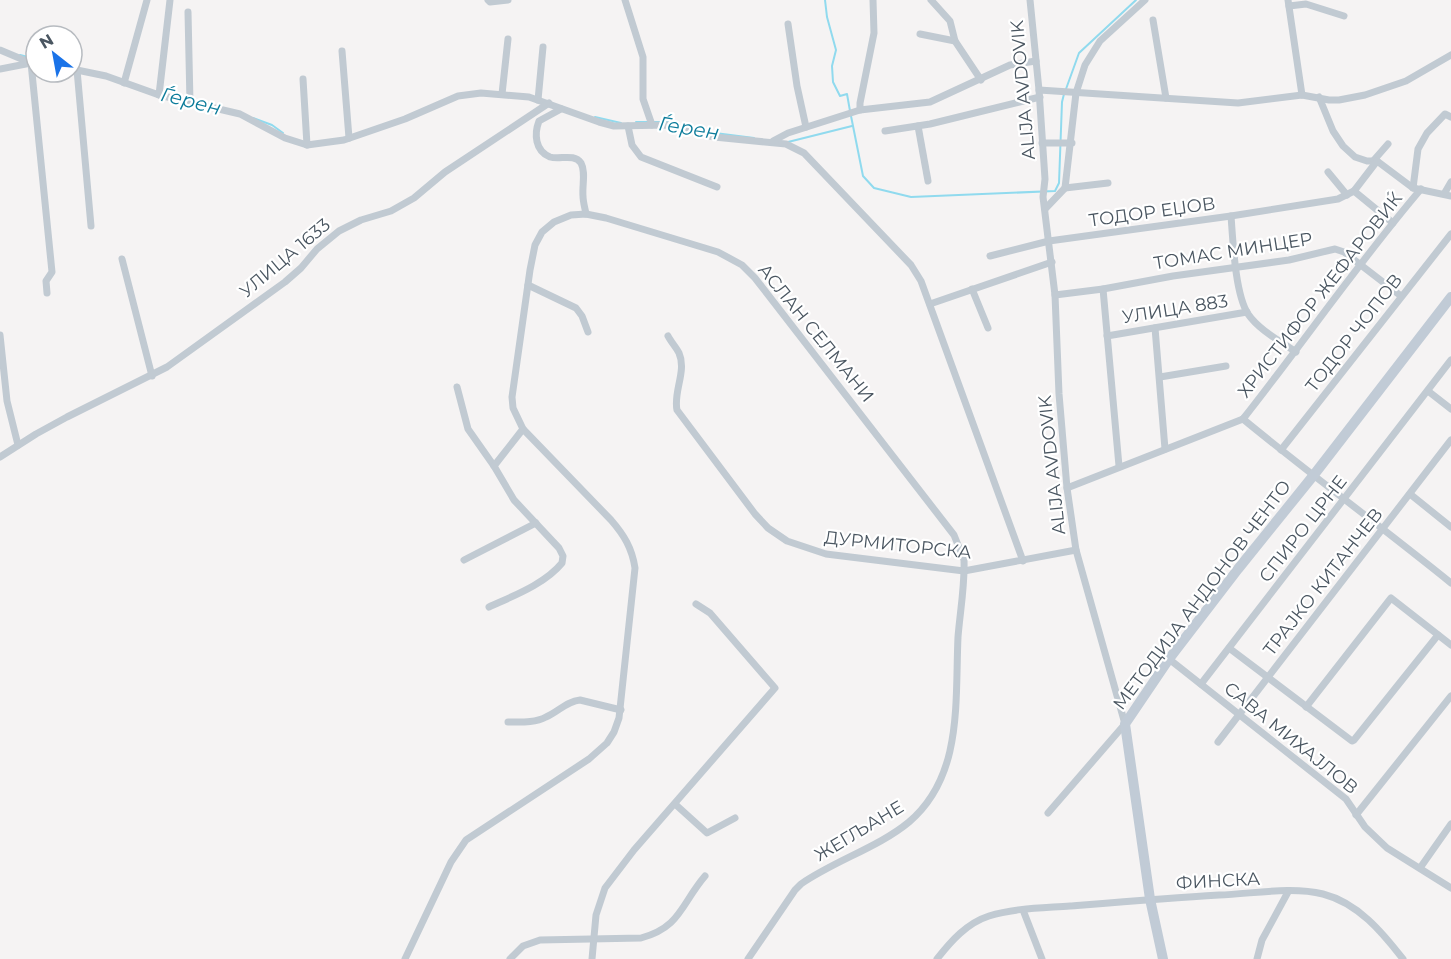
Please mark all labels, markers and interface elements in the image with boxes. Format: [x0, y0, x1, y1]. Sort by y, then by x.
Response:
street label: ALIJA AVDOVIK [1006, 19, 1040, 161]
north arrow [24, 24, 84, 84]
text: N [36, 30, 57, 53]
water label: Ѓерен [158, 82, 224, 120]
water label: Ѓерен [657, 111, 721, 145]
street label: ХРИСТИФОР ЖЕФАРОВИЌ [1233, 188, 1407, 402]
street label: ТОДОР ЕЏОВ [1087, 192, 1217, 232]
street label: УЛИЦА 1633 [235, 214, 335, 302]
street label: ТОМАС МИНЦЕР [1152, 228, 1314, 274]
street label: АСЛАН СЕЛМАНИ [753, 259, 879, 407]
street label: ТОДОР ЧОПОВ [1301, 269, 1407, 397]
street label: УЛИЦА 883 [1120, 290, 1230, 328]
street label: ALIJA AVDOVIK [1034, 394, 1070, 536]
street label: СПИРО ЦРНЕ [1254, 471, 1352, 587]
street label: МЕТОДИЈА АНДОНОВ ЧЕНТО [1108, 476, 1296, 714]
street label: ТРАЈКО КИТАНЧЕВ [1259, 504, 1387, 660]
street label: ДУРМИТОРСКА [823, 526, 973, 564]
street label: САВА МИХАЈЛОВ [1220, 677, 1362, 799]
street label: ЖЕГЉАНЕ [811, 796, 908, 866]
street label: ФИНСКА [1175, 868, 1261, 894]

